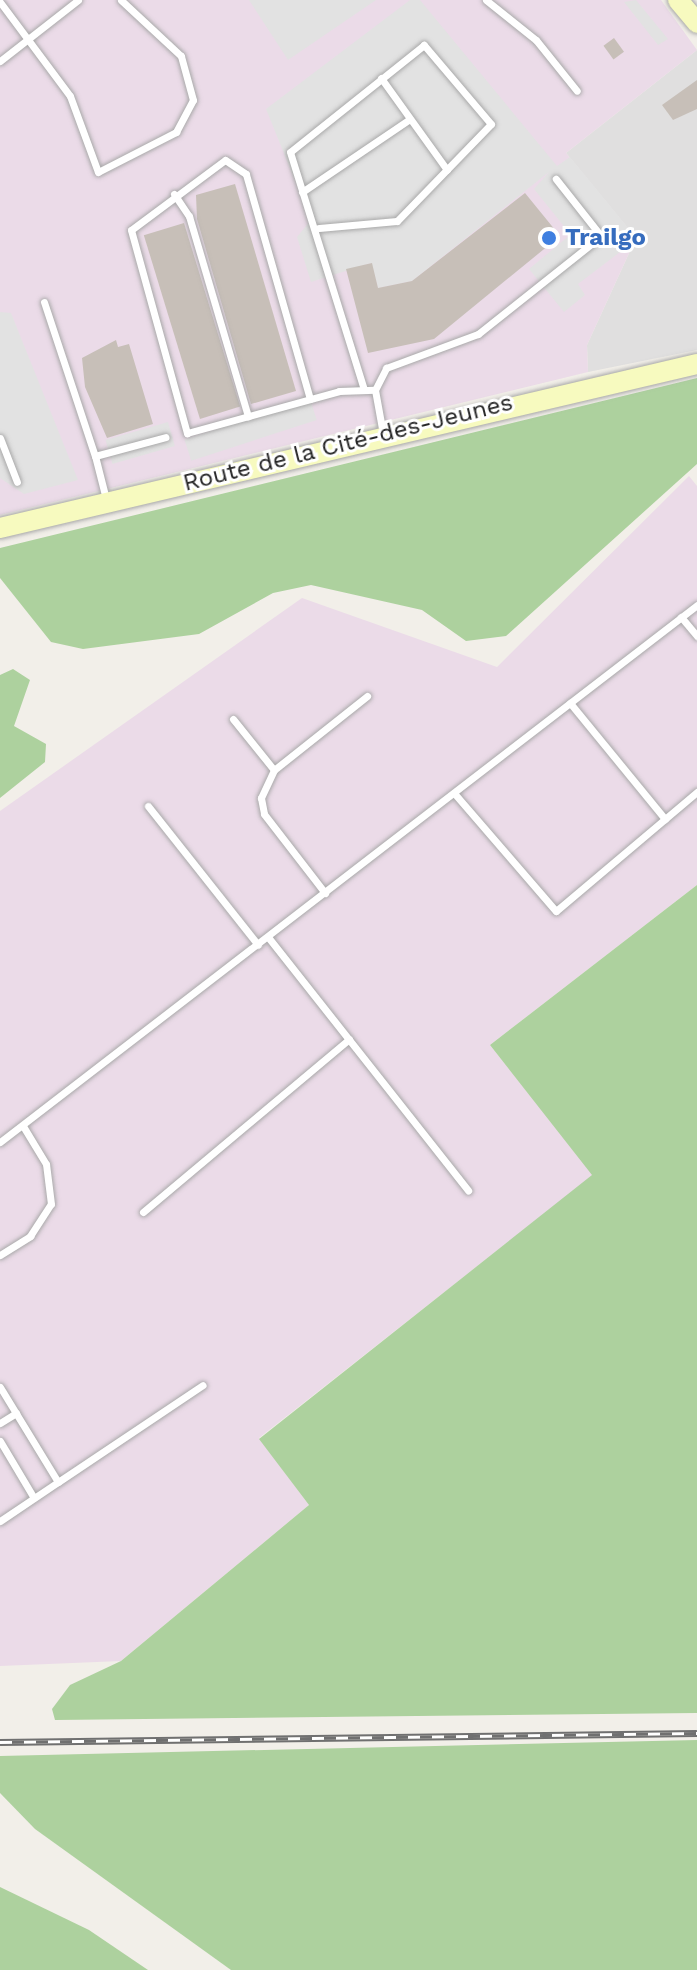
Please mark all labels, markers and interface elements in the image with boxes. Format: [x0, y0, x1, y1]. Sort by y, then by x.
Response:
place label: Trailgo [565, 224, 646, 252]
marker: Trailgo [540, 229, 558, 247]
street label: Route de la Cité-des-Jeunes [180, 388, 516, 498]

